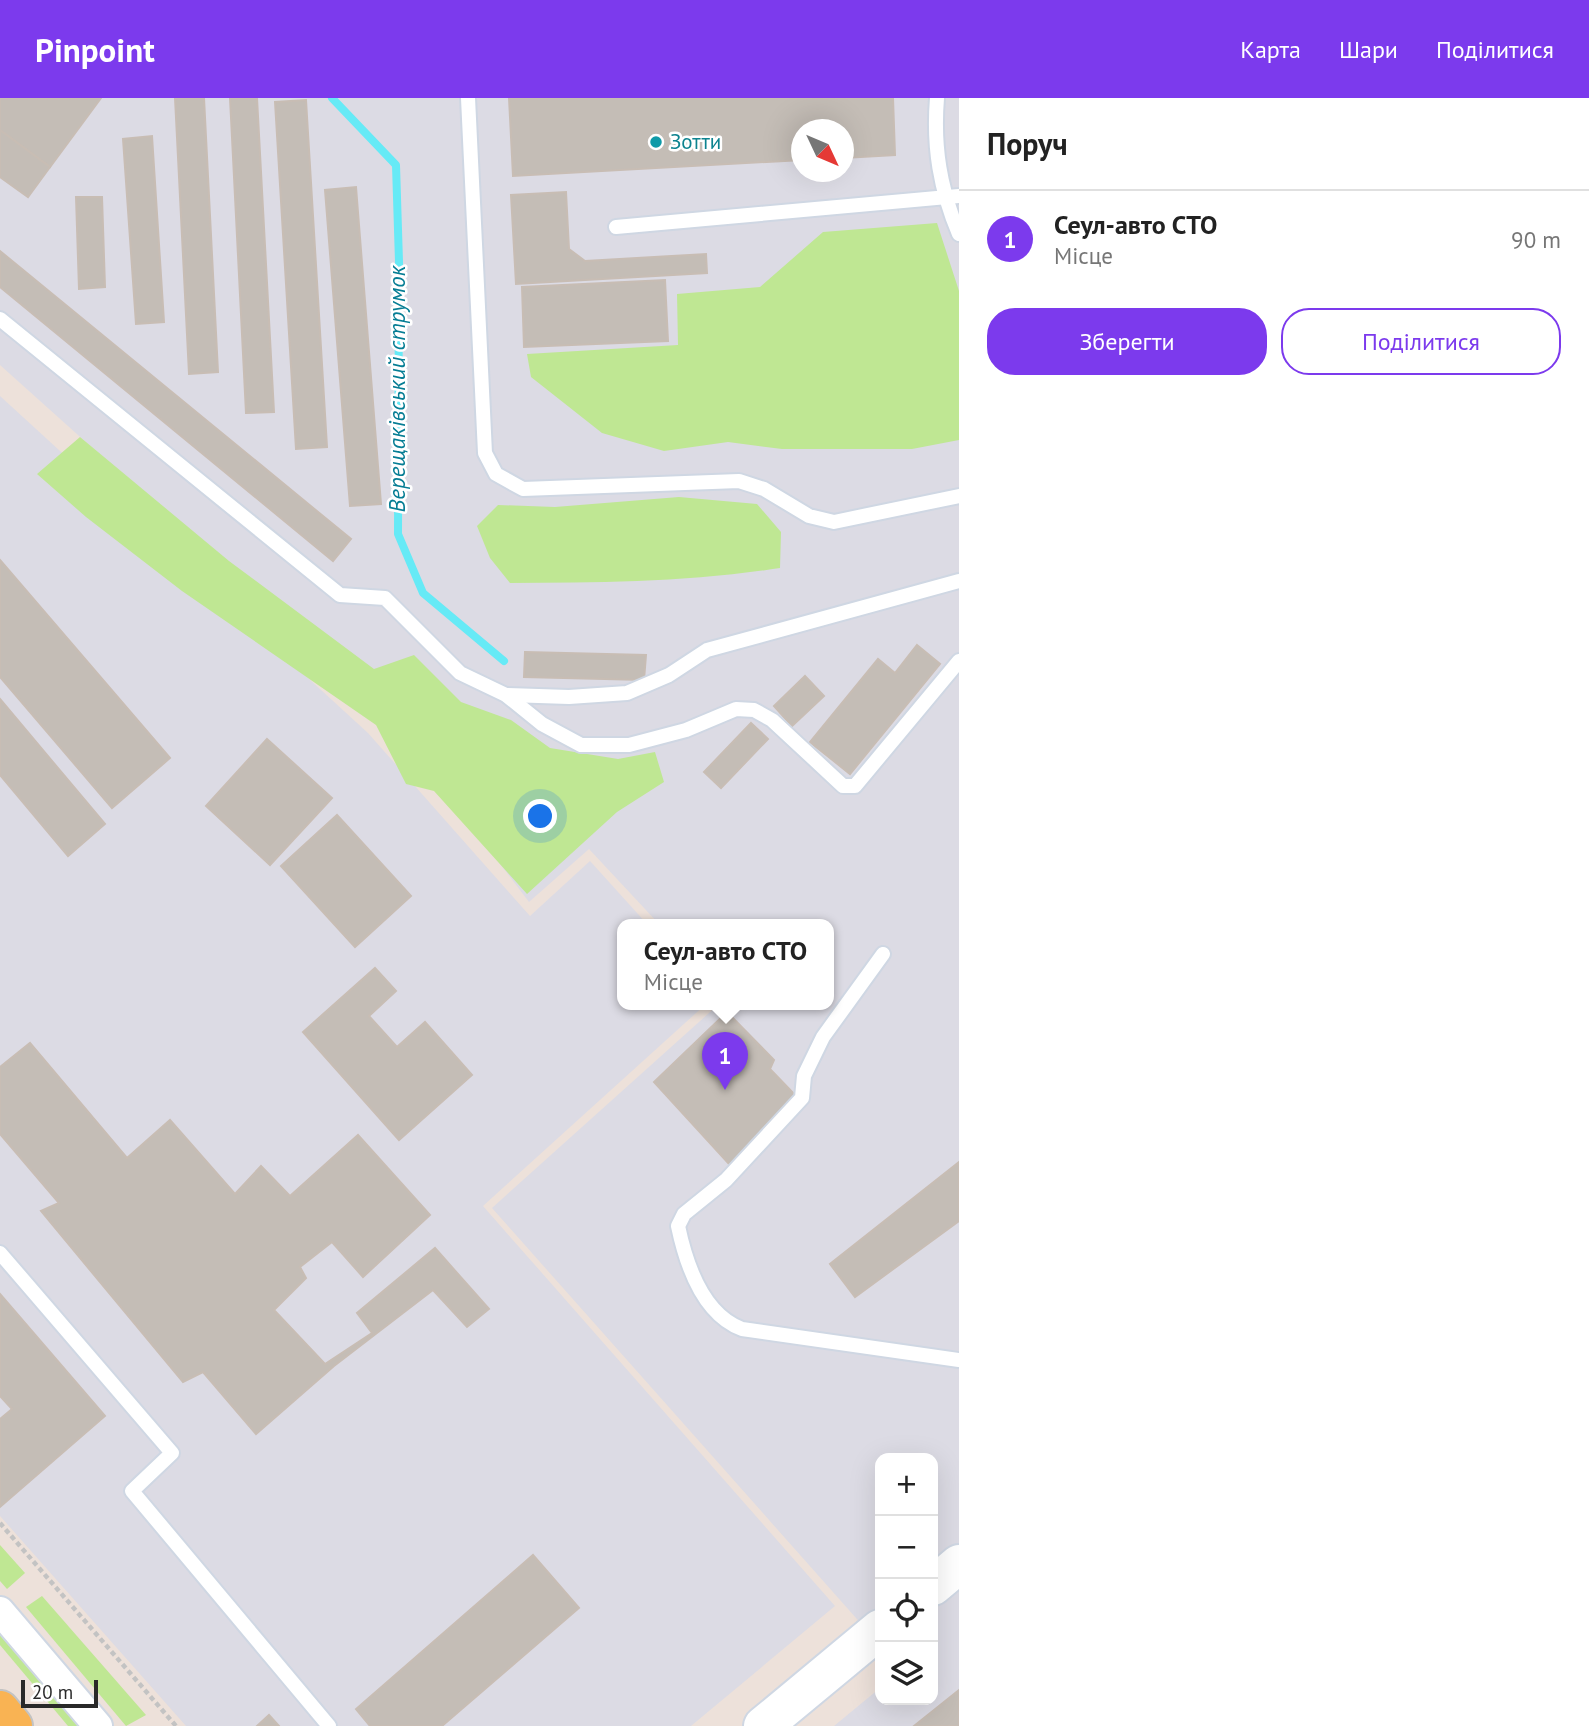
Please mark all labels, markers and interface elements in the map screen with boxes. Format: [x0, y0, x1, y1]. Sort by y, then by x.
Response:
text: Pinpoint [35, 28, 155, 71]
text: Карта [1240, 34, 1301, 65]
text: Шари [1339, 34, 1398, 65]
text: Поділитися [1436, 34, 1554, 65]
north arrow [791, 119, 854, 182]
text: Поруч [987, 124, 1068, 163]
place label: Зотти [670, 128, 721, 155]
marker: Зотти [648, 134, 664, 150]
text: Сеул-авто СТО [1054, 208, 1217, 241]
text: 1 [1003, 225, 1017, 254]
text: 90 m [1511, 225, 1561, 254]
text: Місце [1054, 241, 1113, 270]
water label: Верещаківський струмок [382, 264, 411, 512]
button: Зберегти [987, 308, 1267, 375]
button: Поділитися [1281, 308, 1561, 375]
your location [523, 799, 557, 833]
popup [617, 919, 834, 1010]
text: Сеул-авто СТО [644, 934, 807, 967]
text: Місце [644, 967, 703, 996]
pin: 1 [702, 1032, 748, 1090]
map controls [875, 1453, 938, 1705]
button: + [875, 1453, 938, 1516]
button: − [875, 1516, 938, 1579]
button: locate [875, 1579, 938, 1642]
button: layers [875, 1642, 938, 1705]
scale bar [21, 1677, 98, 1709]
text: 20 m [32, 1680, 73, 1704]

